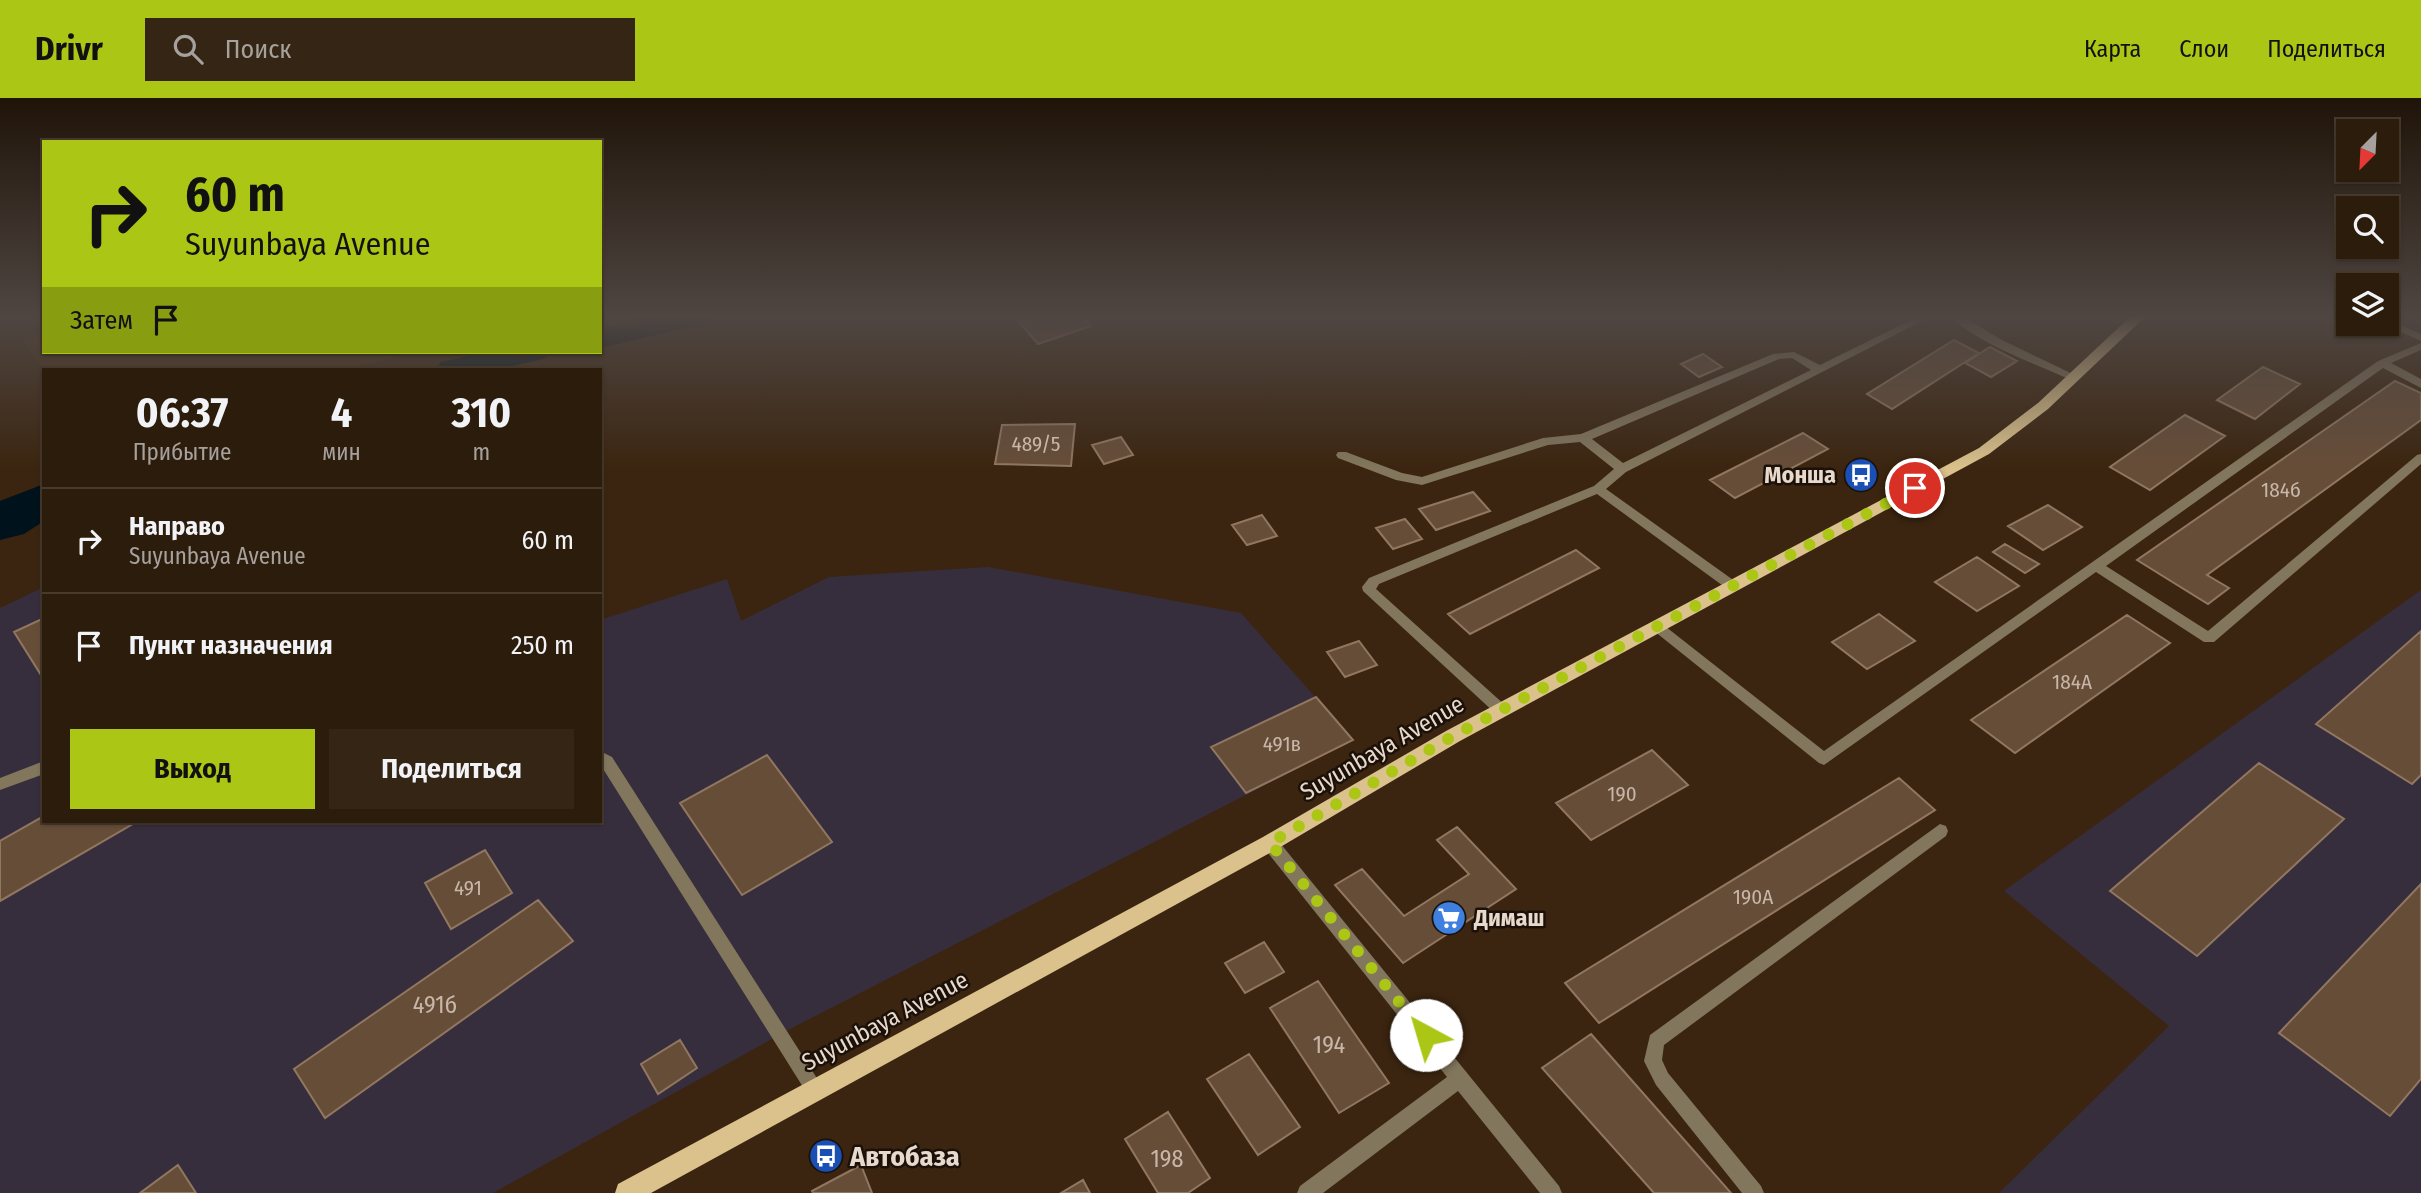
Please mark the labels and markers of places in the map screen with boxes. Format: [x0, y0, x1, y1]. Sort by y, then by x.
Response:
bus stop icon: Монша [1842, 456, 1880, 494]
pin [1885, 458, 1945, 518]
place label: Монша [1764, 461, 1836, 489]
supermarket icon: Димаш [1430, 899, 1468, 937]
place label: Димаш [1473, 904, 1544, 932]
bus stop icon: Автобаза [807, 1137, 845, 1175]
place label: Автобаза [849, 1140, 960, 1173]

